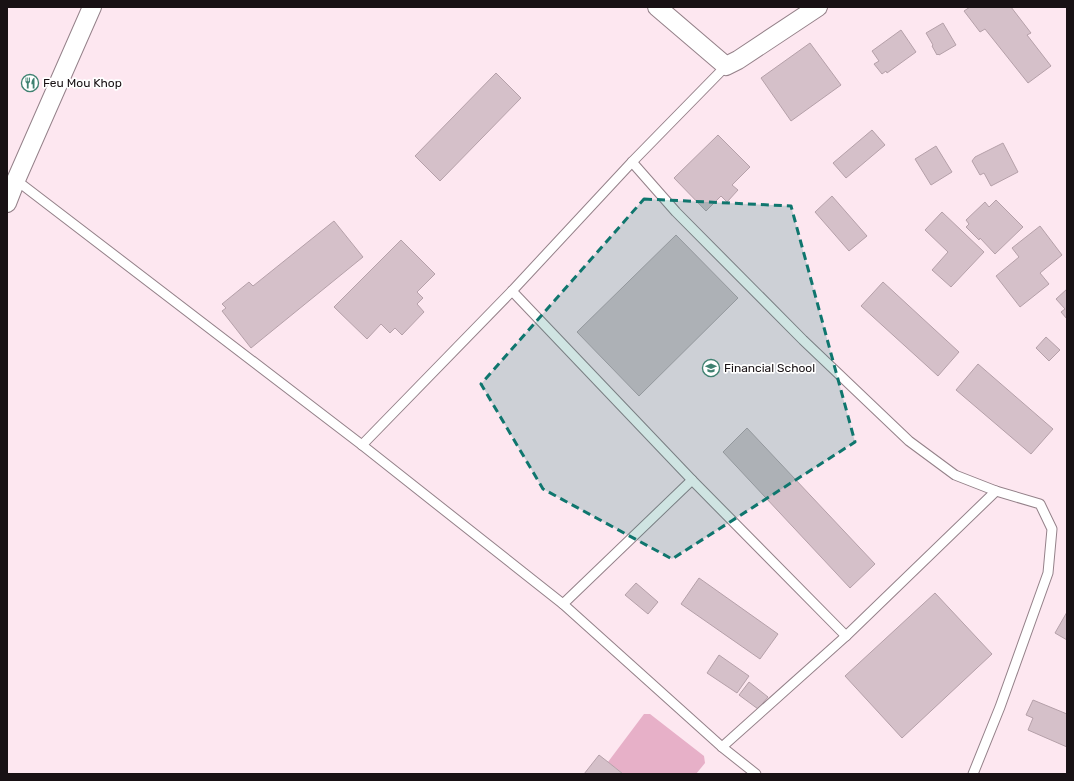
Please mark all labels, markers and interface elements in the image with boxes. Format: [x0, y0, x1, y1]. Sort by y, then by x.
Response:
restaurant icon: Feu Mou Khop [20, 73, 40, 93]
place label: Feu Mou Khop [43, 76, 122, 90]
school or university icon: Financial School [701, 358, 721, 378]
place label: Financial School [724, 361, 815, 375]

